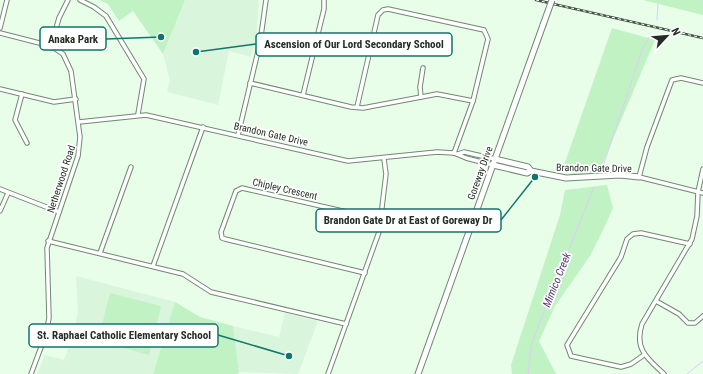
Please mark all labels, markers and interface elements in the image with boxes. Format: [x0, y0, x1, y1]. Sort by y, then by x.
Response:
north arrow [647, 16, 687, 56]
text: N [668, 26, 683, 38]
callout: Anaka Park [40, 27, 106, 50]
text: Anaka Park [48, 33, 99, 46]
callout: Ascension of Our Lord Secondary School [256, 33, 452, 56]
text: Ascension of Our Lord Secondary School [264, 38, 444, 51]
street label: Brandon Gate Drive [233, 120, 309, 148]
street label: Netherwood Road [45, 144, 77, 214]
street label: Goreway Drive [465, 144, 495, 201]
street label: Brandon Gate Drive [556, 162, 632, 174]
street label: Chipley Crescent [252, 176, 318, 202]
callout: Brandon Gate Dr at East of Goreway Dr [316, 209, 501, 232]
text: Brandon Gate Dr at East of Goreway Dr [324, 214, 493, 227]
water label: Mimico Creek [540, 251, 574, 309]
callout: St. Raphael Catholic Elementary School [29, 324, 218, 347]
text: St. Raphael Catholic Elementary School [37, 329, 211, 342]

